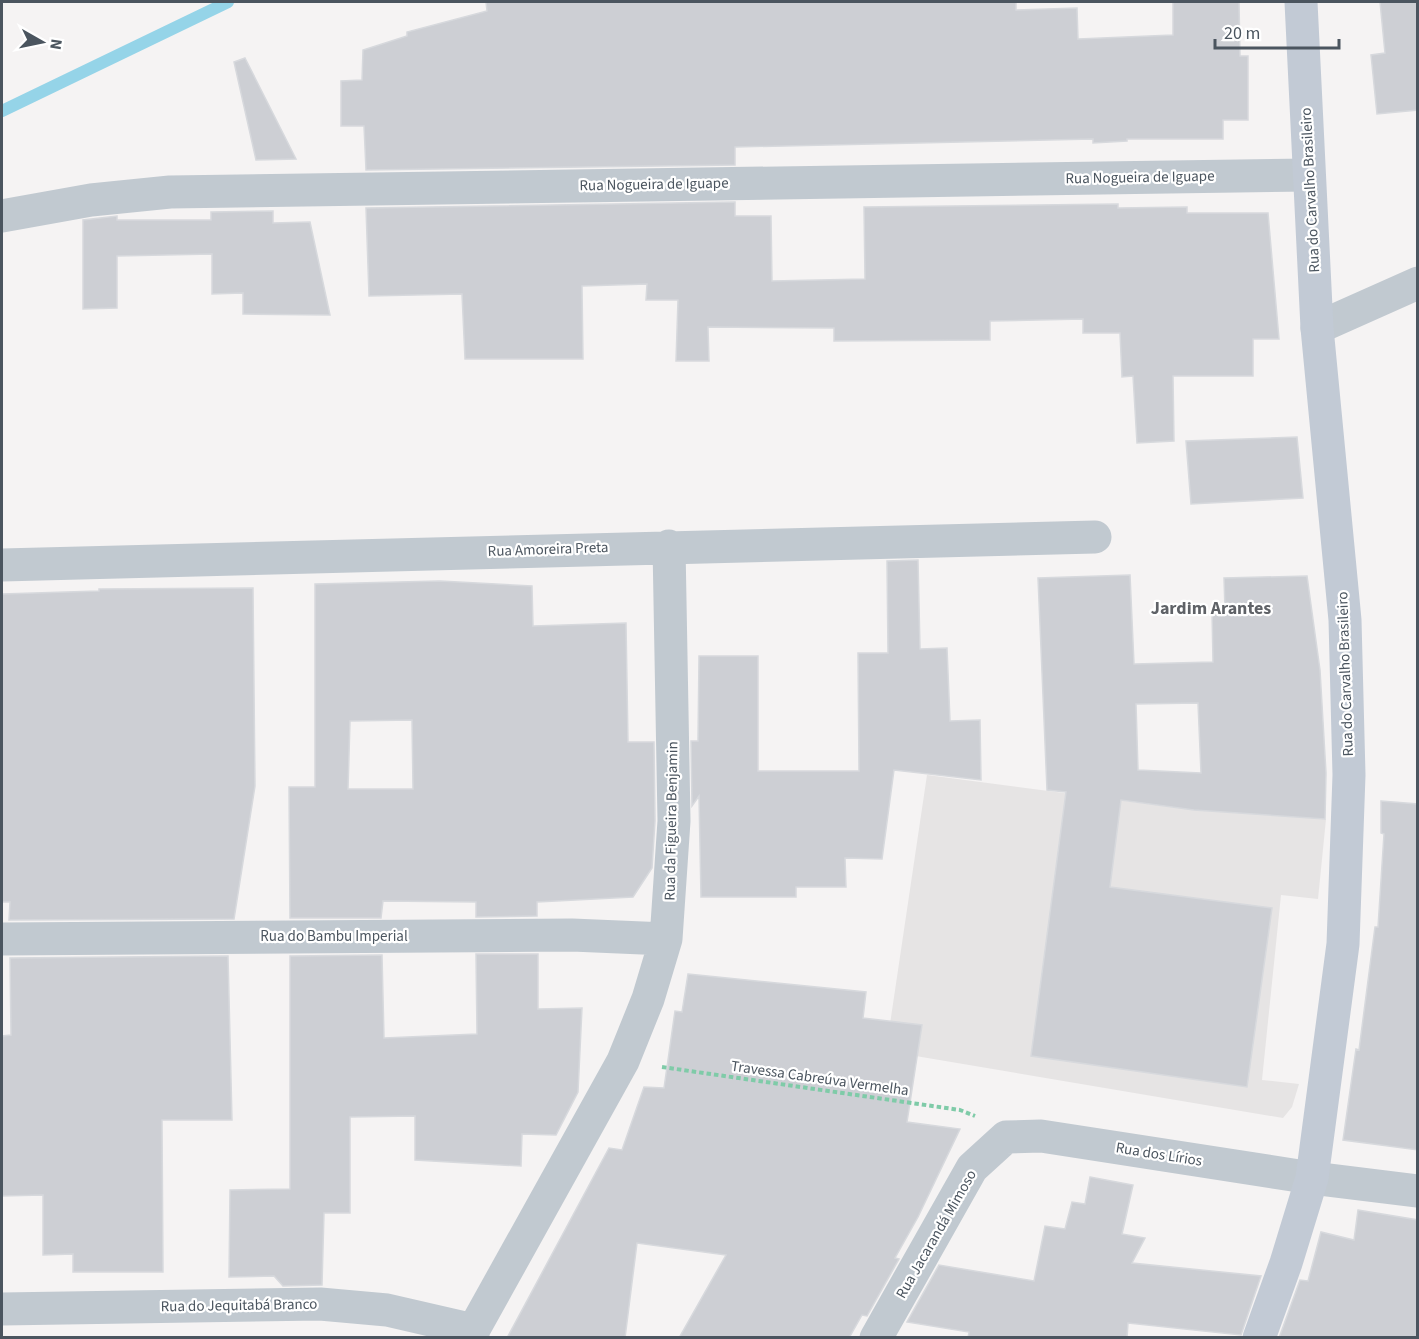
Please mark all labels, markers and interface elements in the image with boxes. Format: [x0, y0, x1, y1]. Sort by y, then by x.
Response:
north arrow [12, 12, 72, 72]
scale bar [1215, 12, 1340, 50]
text: 20 m [1224, 21, 1260, 46]
text: N [44, 37, 68, 51]
street label: Rua do Carvalho Brasileiro [1296, 107, 1325, 273]
street label: Rua Nogueira de Iguape [1065, 166, 1215, 189]
street label: Rua Nogueira de Iguape [579, 173, 729, 196]
street label: Rua Amoreira Preta [487, 537, 609, 562]
street label: Rua do Carvalho Brasileiro [1332, 591, 1359, 757]
district label: Jardim Arantes [1151, 596, 1271, 621]
street label: Rua da Figueira Benjamin [660, 741, 683, 901]
street label: Rua do Bambu Imperial [260, 926, 408, 947]
street label: Travessa Cabreúva Vermelha [730, 1056, 910, 1101]
street label: Rua dos Lírios [1114, 1137, 1204, 1172]
street label: Rua Jacarandá Mimoso [891, 1166, 982, 1302]
street label: Rua do Jequitabá Branco [161, 1294, 317, 1317]

